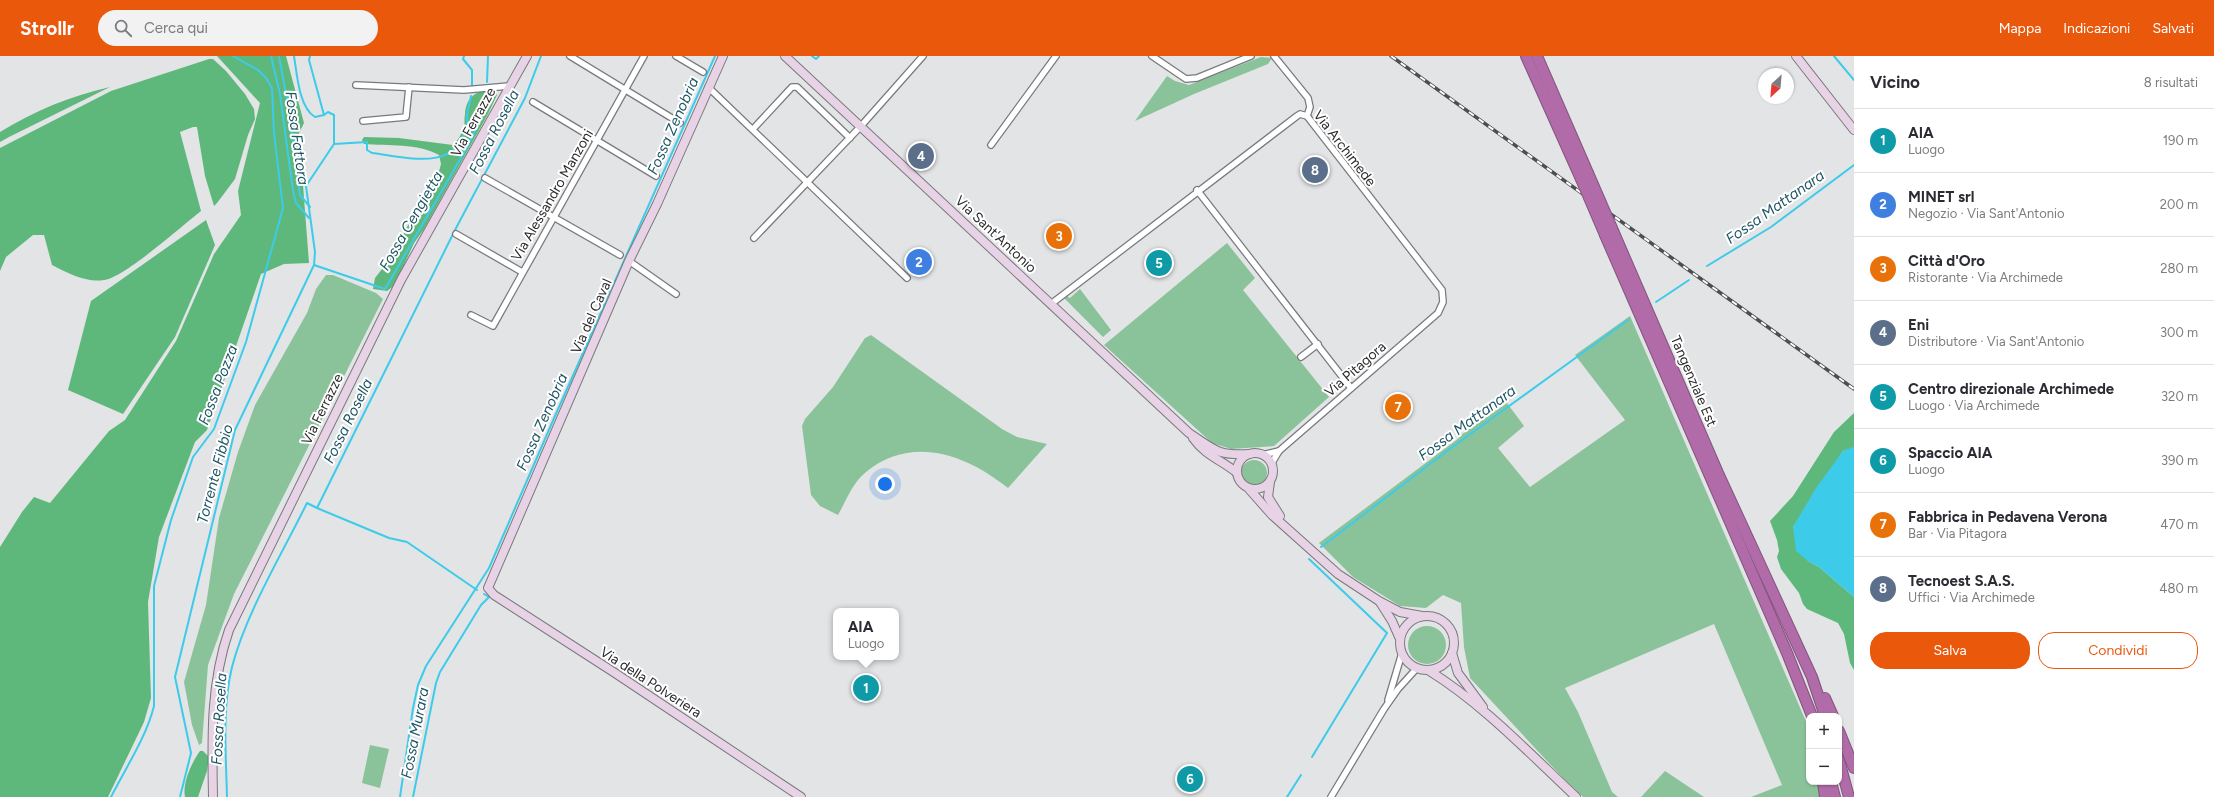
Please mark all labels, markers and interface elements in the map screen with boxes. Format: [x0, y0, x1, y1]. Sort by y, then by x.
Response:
search box [98, 10, 378, 46]
text: Strollr [20, 17, 74, 40]
icon: search [112, 17, 134, 39]
text: Cerca qui [144, 19, 208, 37]
text: Mappa [1999, 20, 2041, 37]
text: Indicazioni [2063, 20, 2130, 37]
text: Salvati [2152, 20, 2194, 37]
north arrow [1758, 68, 1794, 104]
text: Vicino [1870, 72, 1920, 92]
water label: Fossa Zenobria [644, 74, 703, 177]
text: 8 risultati [2144, 75, 2198, 90]
street label: Via Ferrazze [447, 84, 500, 160]
water label: Fossa Rosella [465, 87, 523, 177]
water label: Fossa Fattora [282, 90, 313, 186]
street label: Via Archimede [1310, 107, 1380, 190]
text: AIA [1908, 124, 1934, 142]
street label: Via Alessandro Manzoni [508, 126, 597, 264]
text: 1 [1880, 133, 1886, 148]
text: 190 m [2163, 133, 2198, 148]
pin: 4 [908, 141, 934, 171]
text: Luogo [1908, 142, 1945, 157]
pin: 8 [1302, 155, 1328, 185]
water label: Fossa Mattanara [1722, 166, 1828, 248]
water label: Fossa Cengietta [375, 168, 447, 274]
text: MINET srl [1908, 188, 1974, 206]
street label: Via Sant'Antonio [951, 192, 1040, 276]
text: 2 [1879, 197, 1887, 212]
text: 200 m [2160, 197, 2198, 212]
text: Negozio · Via Sant'Antonio [1908, 206, 2065, 221]
pin: 3 [1046, 221, 1072, 251]
pin: 2 [906, 247, 932, 277]
pin: 5 [1146, 248, 1172, 278]
text: Città d'Oro [1908, 252, 1985, 270]
text: 3 [1879, 261, 1887, 276]
text: 280 m [2160, 261, 2198, 276]
text: Ristorante · Via Archimede [1908, 270, 2063, 285]
street label: Via del Caval [567, 276, 616, 356]
text: Eni [1908, 316, 1929, 334]
text: 4 [1879, 325, 1887, 340]
text: 300 m [2160, 325, 2198, 340]
street label: Tangenziale Est [1667, 333, 1720, 429]
text: Distributore · Via Sant'Antonio [1908, 334, 2084, 349]
street label: Via Pitagora [1321, 338, 1389, 401]
water label: Fossa Pozza [195, 342, 242, 428]
water label: Fossa Zenobria [513, 370, 572, 473]
street label: Via Ferrazze [298, 371, 347, 447]
water label: Fossa Rosella [320, 375, 376, 466]
text: Centro direzionale Archimede [1908, 380, 2114, 398]
water label: Fossa Mattanara [1415, 381, 1519, 464]
text: 5 [1879, 389, 1887, 404]
text: 320 m [2161, 389, 2198, 404]
pin: 7 [1385, 392, 1411, 422]
text: Luogo · Via Archimede [1908, 398, 2040, 413]
water label: Torrente Fibbio [193, 422, 237, 526]
text: Spaccio AIA [1908, 444, 1992, 462]
text: 6 [1879, 453, 1887, 468]
text: 390 m [2161, 453, 2198, 468]
text: Luogo [1908, 462, 1945, 477]
your location [875, 474, 895, 494]
text: Fabbrica in Pedavena Verona [1908, 508, 2107, 526]
text: 7 [1879, 517, 1887, 532]
text: 470 m [2160, 517, 2198, 532]
text: Bar · Via Pitagora [1908, 526, 2007, 541]
text: Tecnoest S.A.S. [1908, 572, 2015, 590]
text: 8 [1879, 581, 1887, 596]
text: 480 m [2159, 581, 2198, 596]
text: Uffici · Via Archimede [1908, 590, 2035, 605]
popup [833, 608, 899, 660]
text: AIA [848, 618, 873, 636]
button: Salva [1870, 632, 2030, 669]
button: Condividi [2038, 632, 2198, 669]
text: Luogo [848, 636, 884, 651]
street label: Via della Polveriera [597, 643, 705, 722]
water label: Fossa Rosella [208, 672, 230, 766]
pin: 1 [853, 673, 879, 703]
water label: Fossa Murara [397, 686, 433, 780]
map controls [1806, 713, 1842, 785]
button: + [1806, 713, 1842, 749]
button: − [1806, 749, 1842, 785]
pin: 6 [1177, 764, 1203, 794]

